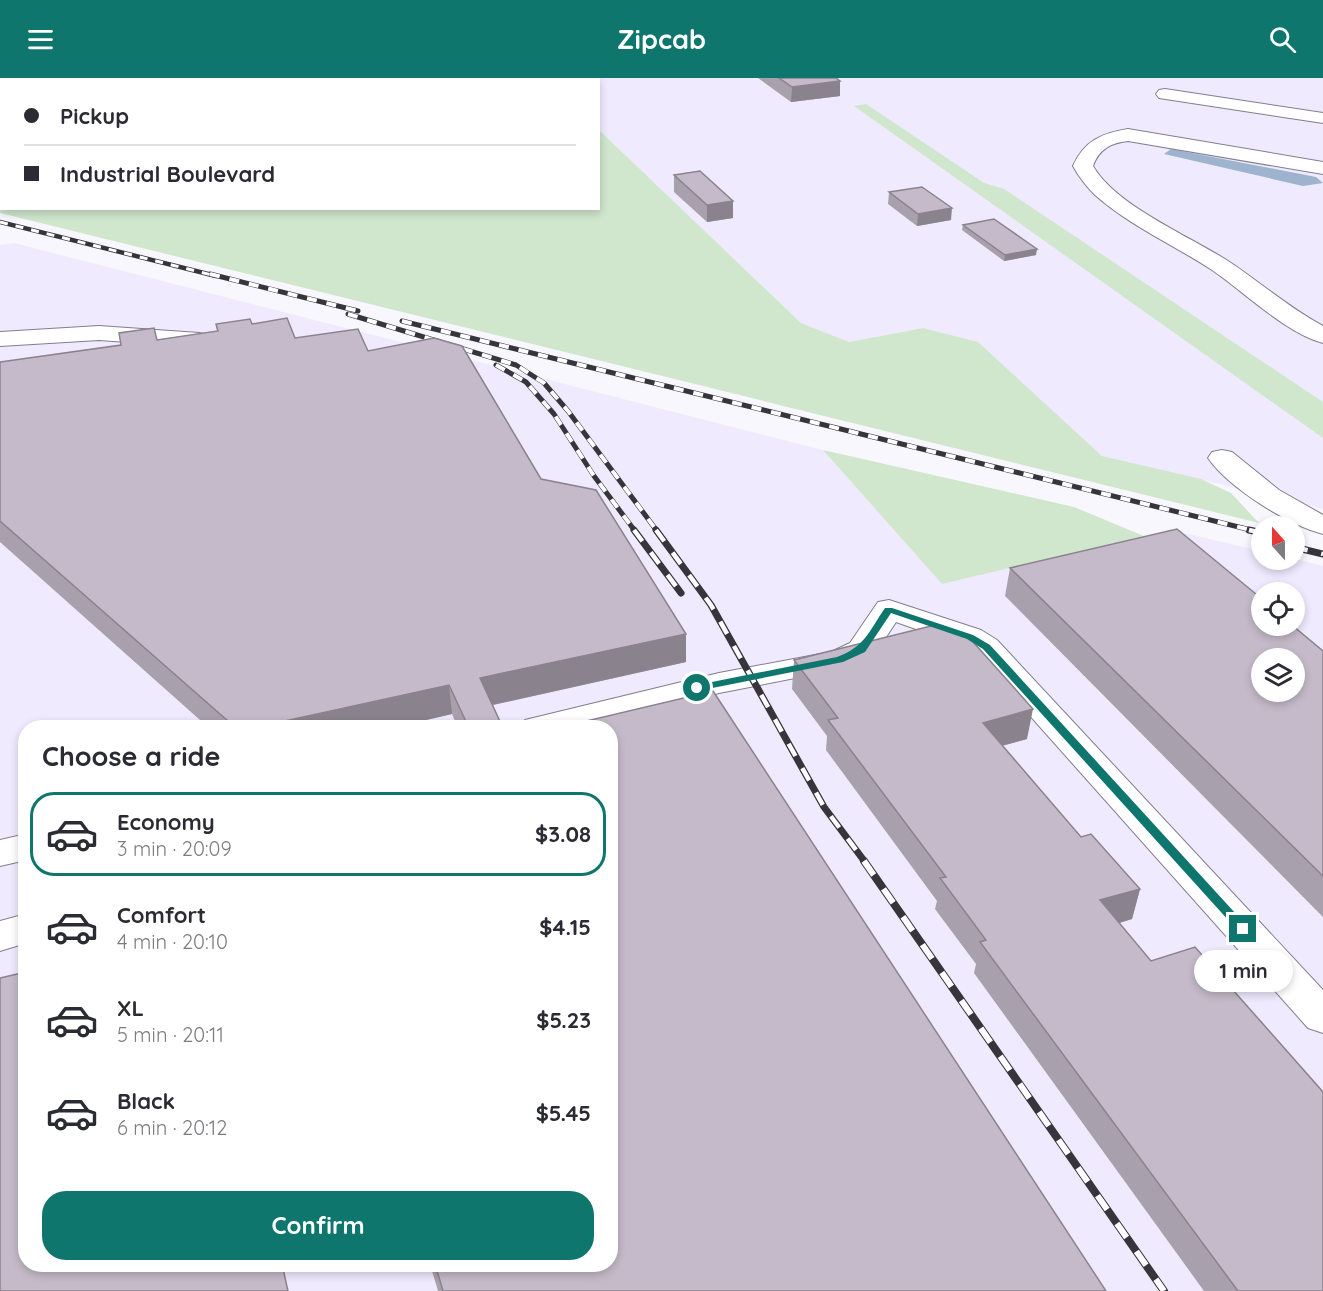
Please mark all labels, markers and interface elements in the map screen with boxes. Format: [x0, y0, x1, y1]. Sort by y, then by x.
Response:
text: Zipcab [617, 22, 706, 56]
icon: menu [24, 23, 57, 56]
icon: search [1266, 23, 1299, 56]
text: Pickup [60, 102, 129, 130]
text: Industrial Boulevard [60, 160, 275, 188]
north arrow [1251, 516, 1305, 570]
map controls [1251, 516, 1305, 702]
button: locate [1251, 582, 1305, 636]
button: layers [1251, 648, 1305, 702]
route start [683, 674, 710, 701]
text: Choose a ride [42, 739, 220, 773]
icon: car [45, 807, 99, 861]
text: Economy [117, 808, 215, 836]
text: $3.08 [535, 820, 591, 848]
text: 3 min · 20:09 [117, 836, 232, 861]
icon: car [45, 900, 99, 954]
text: Comfort [117, 901, 206, 929]
text: $4.15 [539, 913, 591, 941]
route end [1229, 915, 1256, 942]
text: 4 min · 20:10 [117, 929, 228, 954]
callout: 1 min [1194, 950, 1292, 992]
text: 1 min [1219, 958, 1268, 983]
icon: car [45, 993, 99, 1047]
text: XL [117, 994, 144, 1022]
text: $5.23 [536, 1006, 591, 1034]
text: 5 min · 20:11 [117, 1022, 224, 1047]
icon: car [45, 1086, 99, 1140]
text: Black [117, 1087, 175, 1115]
text: $5.45 [536, 1099, 591, 1127]
text: 6 min · 20:12 [117, 1115, 227, 1140]
button: Confirm [42, 1191, 594, 1260]

